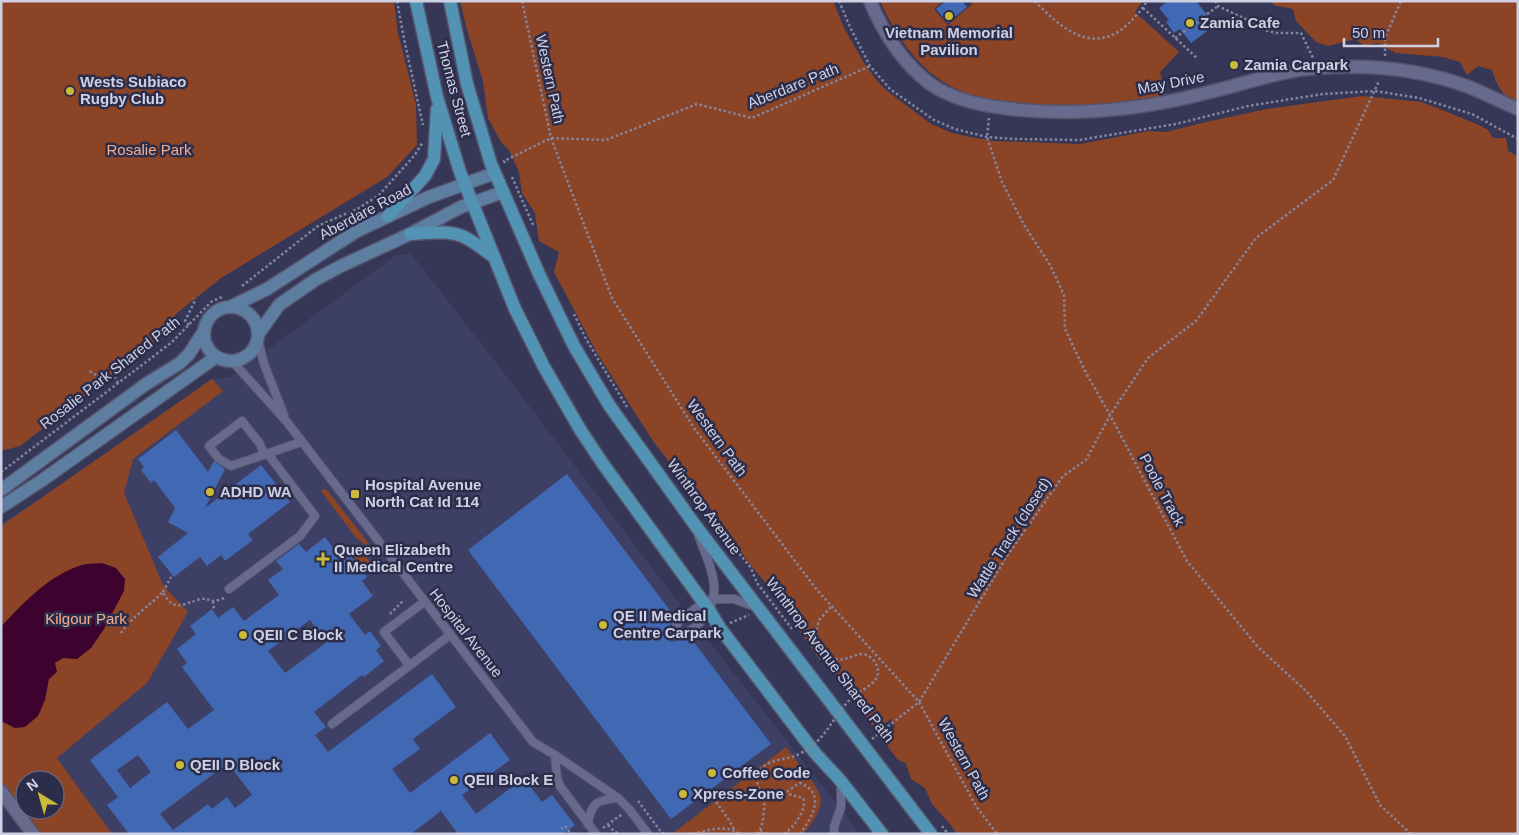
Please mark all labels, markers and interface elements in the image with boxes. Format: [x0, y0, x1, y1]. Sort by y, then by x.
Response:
marker: Vietnam Memorial Pavilion [943, 10, 955, 22]
place label: Zamia Cafe [1200, 14, 1280, 31]
scale bar [1344, 15, 1438, 47]
marker: Zamia Cafe [1184, 17, 1196, 29]
place label: Vietnam Memorial Pavilion [885, 24, 1013, 58]
text: 50 m [1352, 24, 1385, 41]
street label: Western Path [533, 33, 568, 125]
street label: Thomas Street [434, 39, 476, 139]
place label: Zamia Carpark [1244, 56, 1349, 73]
marker: Zamia Carpark [1228, 59, 1240, 71]
street label: Aberdare Path [745, 60, 841, 112]
street label: May Drive [1136, 68, 1206, 97]
place label: Wests Subiaco Rugby Club [80, 73, 186, 107]
marker: Wests Subiaco Rugby Club [64, 85, 76, 97]
park label: Rosalie Park [106, 141, 192, 158]
street label: Aberdare Road [316, 180, 414, 243]
street label: Rosalie Park Shared Path [36, 313, 183, 432]
street label: Western Path [684, 396, 751, 479]
street label: Poole Track [1136, 451, 1189, 529]
street label: Winthrop Avenue [664, 456, 745, 558]
street label: Wattle Track (closed) [963, 474, 1054, 601]
place label: Hospital Avenue North Cat Id 114 [365, 476, 481, 510]
place label: ADHD WA [220, 483, 292, 500]
marker: ADHD WA [204, 486, 216, 498]
marker: Hospital Avenue North Cat Id 114 [349, 488, 361, 500]
place label: Queen Elizabeth II Medical Centre [334, 541, 453, 575]
marker: Queen Elizabeth II Medical Centre [316, 552, 330, 566]
street label: Winthrop Avenue Shared Path [763, 574, 898, 745]
street label: Hospital Avenue [426, 585, 506, 681]
place label: QE II Medical Centre Carpark [613, 607, 722, 641]
park label: Kilgour Park [45, 610, 127, 627]
marker: QE II Medical Centre Carpark [597, 619, 609, 631]
place label: QEII C Block [253, 626, 344, 643]
marker: QEII C Block [237, 629, 249, 641]
street label: Western Path [935, 715, 994, 803]
place label: QEII D Block [190, 756, 281, 773]
marker: QEII D Block [174, 759, 186, 771]
place label: Coffee Code [722, 764, 810, 781]
marker: Coffee Code [706, 767, 718, 779]
north arrow [15, 770, 65, 820]
place label: QEII Block E [464, 771, 553, 788]
marker: QEII Block E [448, 774, 460, 786]
text: N [23, 775, 41, 794]
place label: Xpress-Zone [693, 785, 784, 802]
marker: Xpress-Zone [677, 788, 689, 800]

